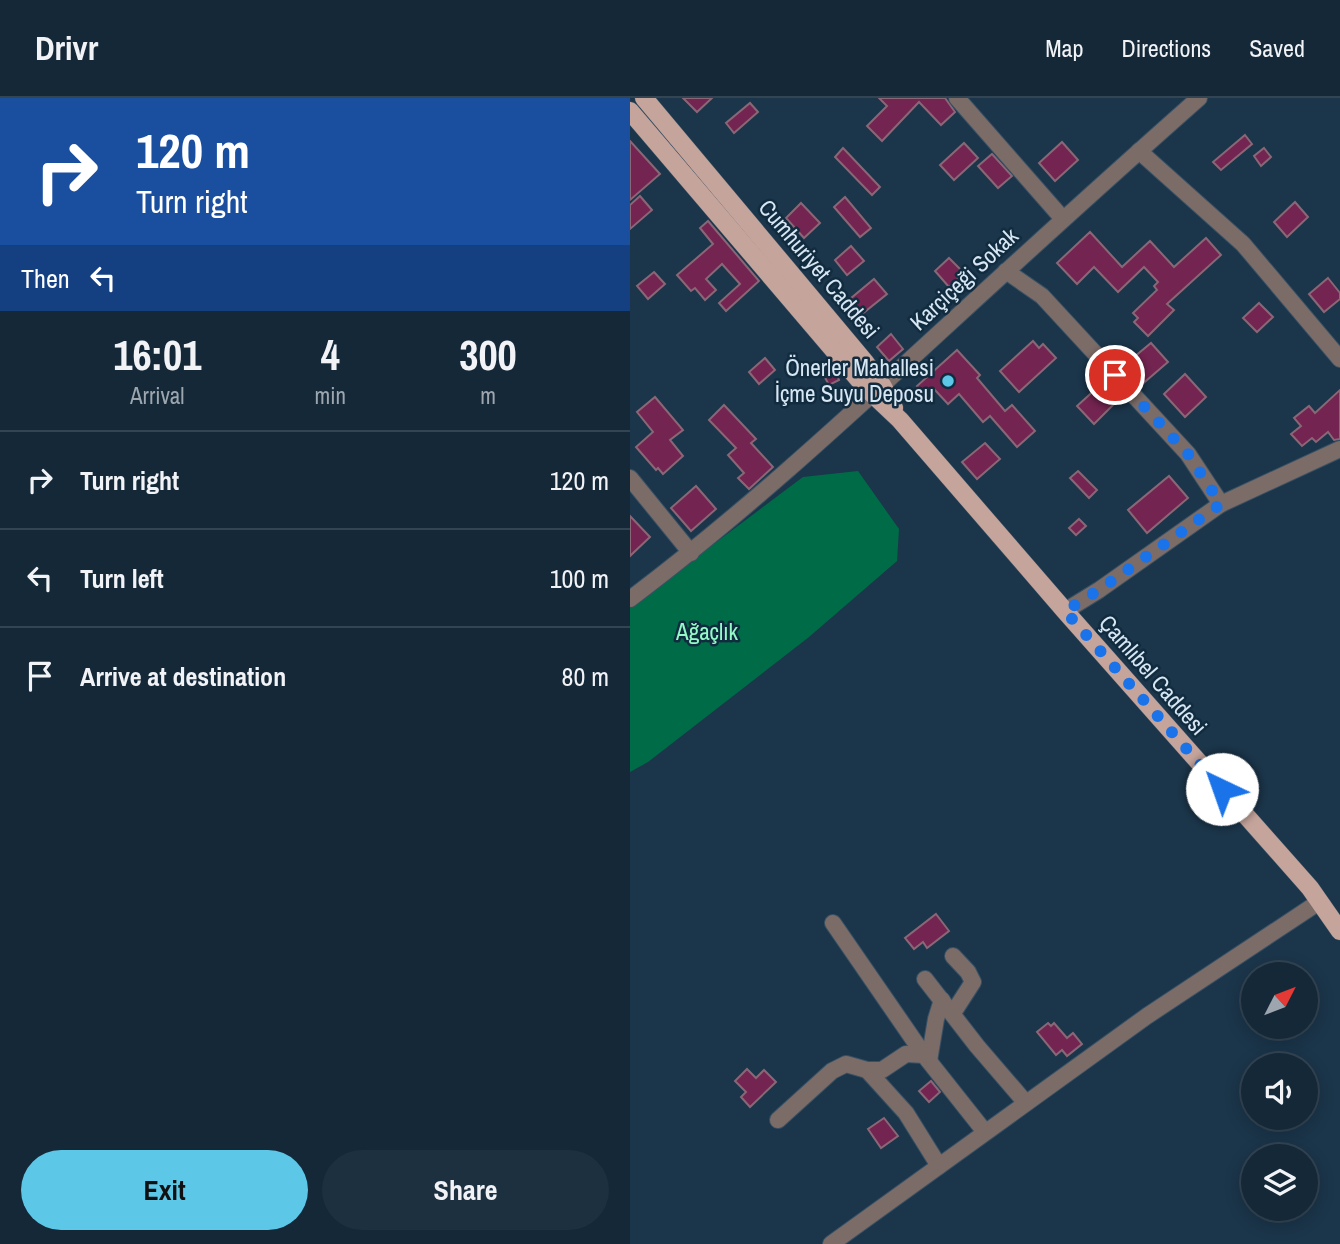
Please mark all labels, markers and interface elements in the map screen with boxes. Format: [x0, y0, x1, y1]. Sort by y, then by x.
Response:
text: Drivr [35, 26, 98, 70]
text: Map [1045, 32, 1083, 64]
text: Directions [1121, 32, 1211, 64]
text: Saved [1249, 32, 1305, 64]
text: 120 m [136, 117, 250, 183]
icon: right [21, 126, 112, 217]
text: Turn right [136, 180, 248, 223]
street label: Cumhuriyet Caddesi [752, 192, 887, 345]
street label: Karçiçeği Sokak [903, 220, 1025, 337]
icon: left [84, 259, 122, 297]
text: Then [21, 261, 70, 296]
text: 16:01 [113, 327, 201, 383]
text: 4 [321, 327, 340, 383]
text: 300 [459, 327, 517, 383]
pin [1085, 345, 1145, 405]
place label: Önerler Mahallesi İçme Suyu Deposu [775, 352, 934, 409]
icon: arrive [1096, 356, 1134, 394]
marker: Önerler Mahallesi İçme Suyu Deposu [940, 373, 956, 389]
text: Arrival [130, 380, 185, 411]
text: min [315, 380, 346, 411]
text: m [480, 380, 496, 411]
icon: right [21, 461, 59, 499]
text: Turn right [80, 463, 179, 498]
text: 120 m [550, 463, 609, 498]
icon: left [21, 559, 59, 597]
text: Turn left [80, 561, 164, 596]
text: 100 m [550, 561, 609, 596]
street label: Çamlıbel Caddesi [1093, 608, 1214, 741]
park label: Ağaçlık [675, 616, 738, 647]
icon: arrive [21, 657, 59, 695]
text: Arrive at destination [80, 659, 286, 694]
text: 80 m [562, 659, 609, 694]
position arrow [1185, 752, 1259, 826]
north arrow [1241, 962, 1318, 1040]
map controls [1241, 962, 1318, 1221]
button: sound [1241, 1053, 1318, 1130]
button: layers [1241, 1144, 1318, 1221]
button: Exit [21, 1150, 308, 1230]
button: Share [322, 1150, 609, 1230]

